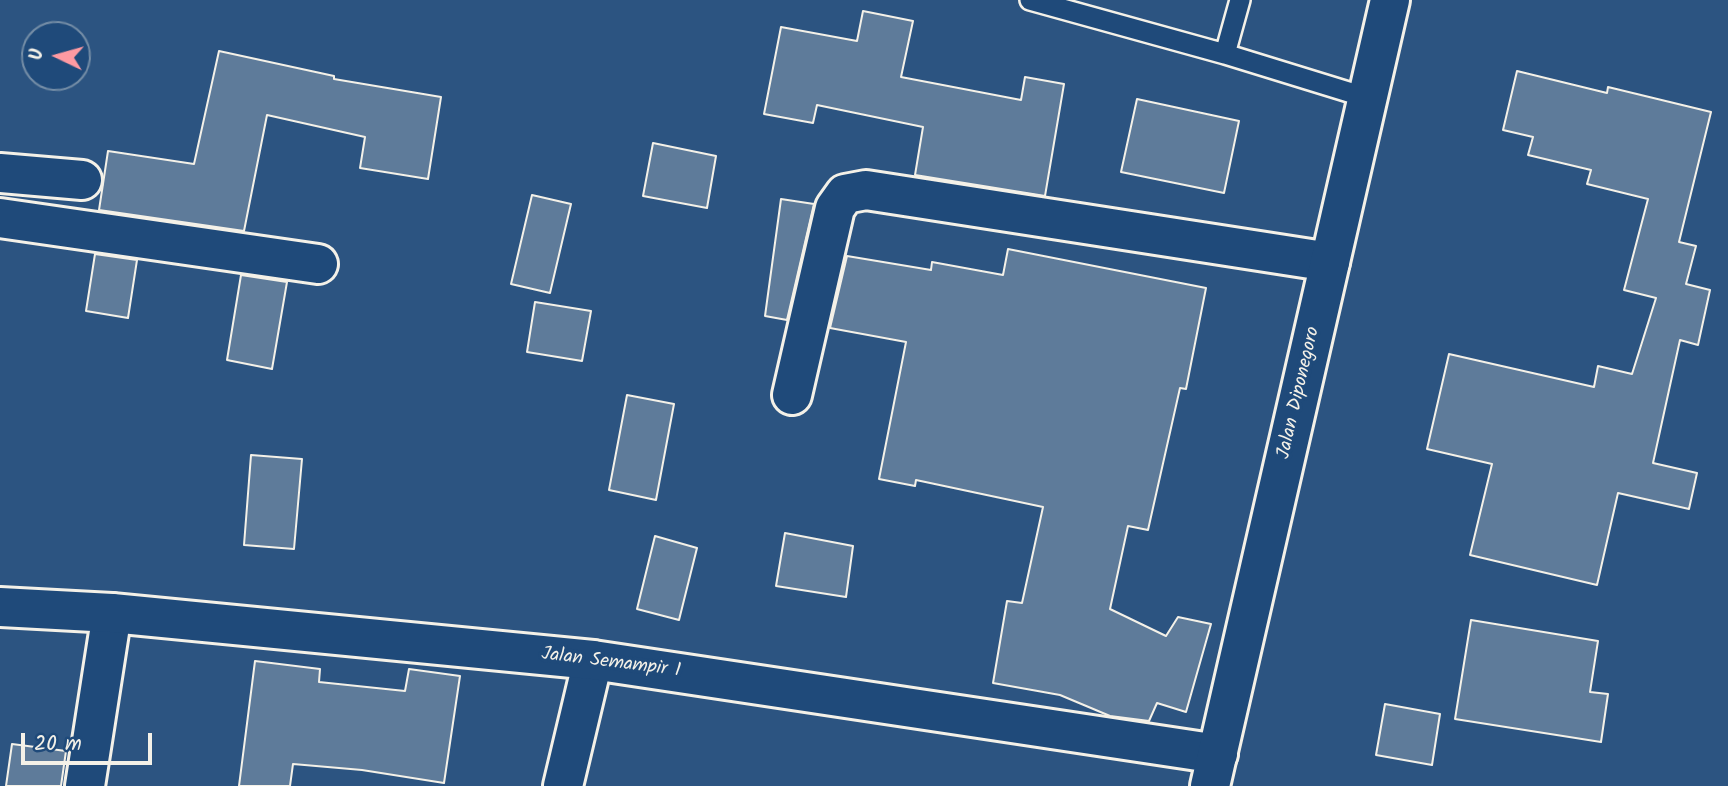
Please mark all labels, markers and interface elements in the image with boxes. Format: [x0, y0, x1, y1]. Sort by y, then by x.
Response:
north arrow [21, 21, 91, 91]
text: U [22, 47, 53, 61]
street label: Jalan Diponegoro [1274, 325, 1326, 461]
street label: Jalan Semampir 1 [540, 644, 682, 684]
scale bar [24, 720, 156, 764]
text: 20 m [34, 728, 82, 761]

